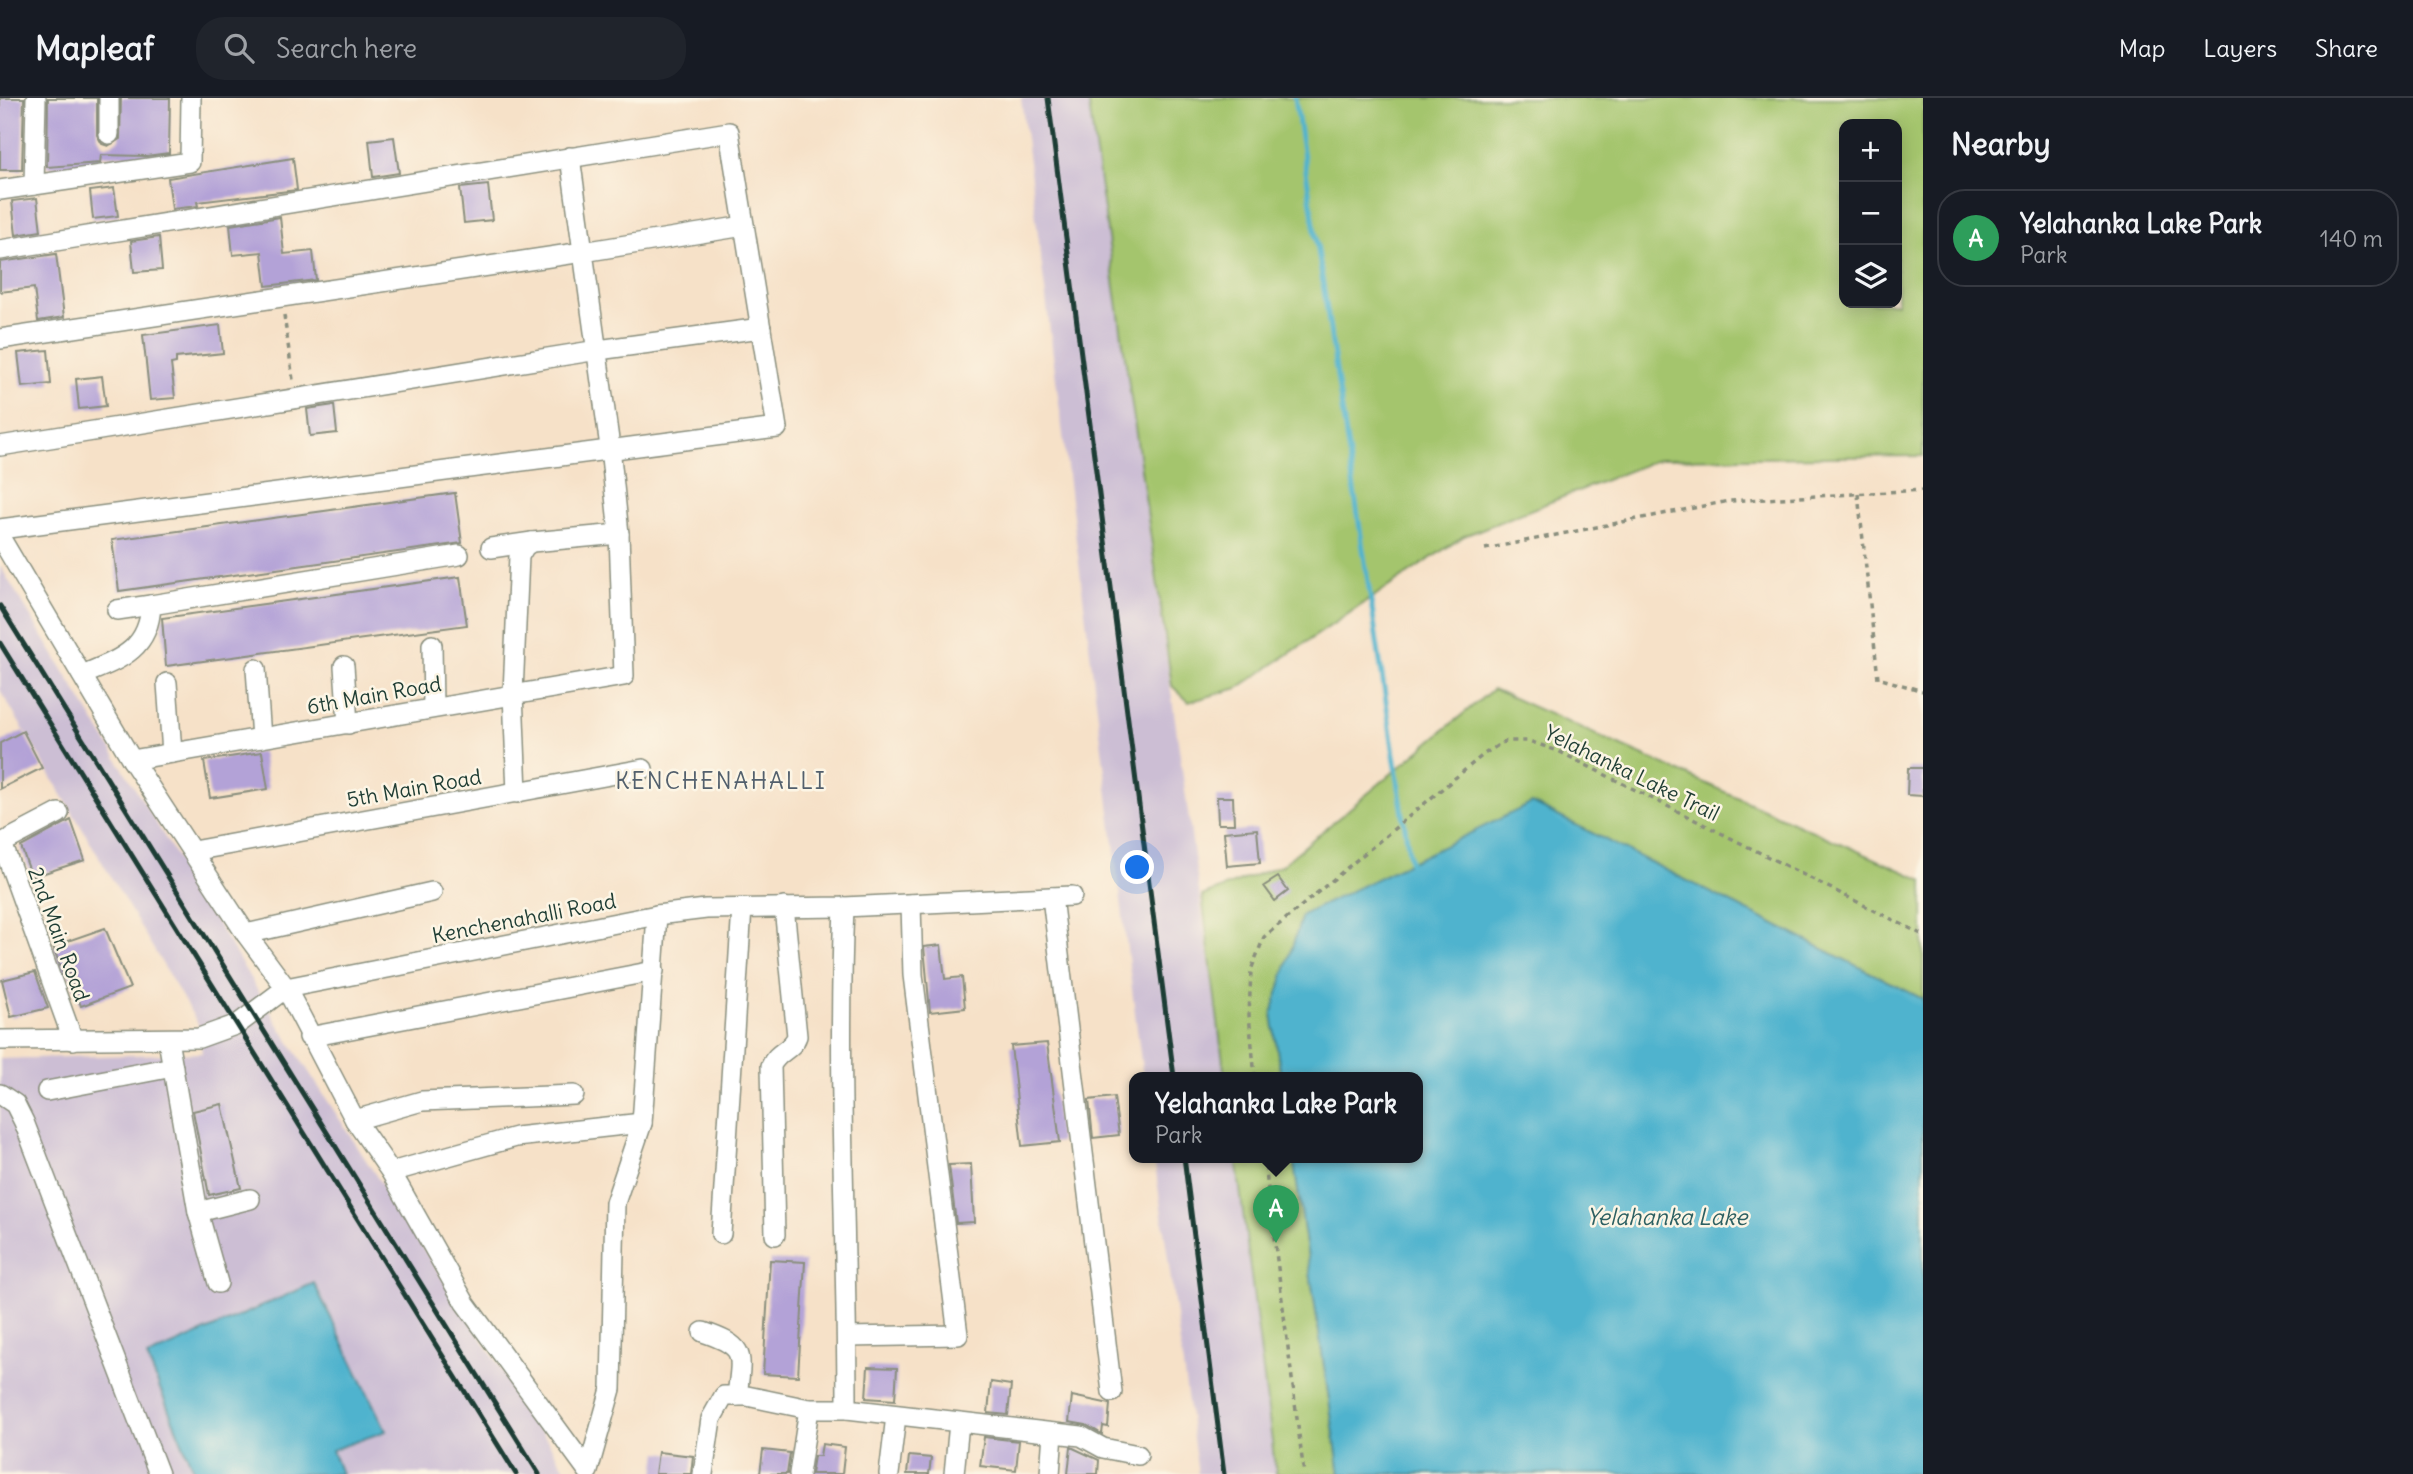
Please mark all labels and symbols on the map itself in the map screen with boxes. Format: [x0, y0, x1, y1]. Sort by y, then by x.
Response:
street label: 6th Main Road [305, 670, 443, 720]
street label: Yelahanka Lake Trail [1540, 719, 1724, 827]
street label: 5th Main Road [345, 763, 483, 813]
district label: KENCHENAHALLI [615, 766, 827, 795]
your location [1120, 850, 1154, 884]
street label: 2nd Main Road [22, 863, 96, 1005]
street label: Kenchenahalli Road [430, 887, 618, 949]
pin: A [1253, 1185, 1299, 1243]
water label: Yelahanka Lake [1587, 1202, 1749, 1231]

